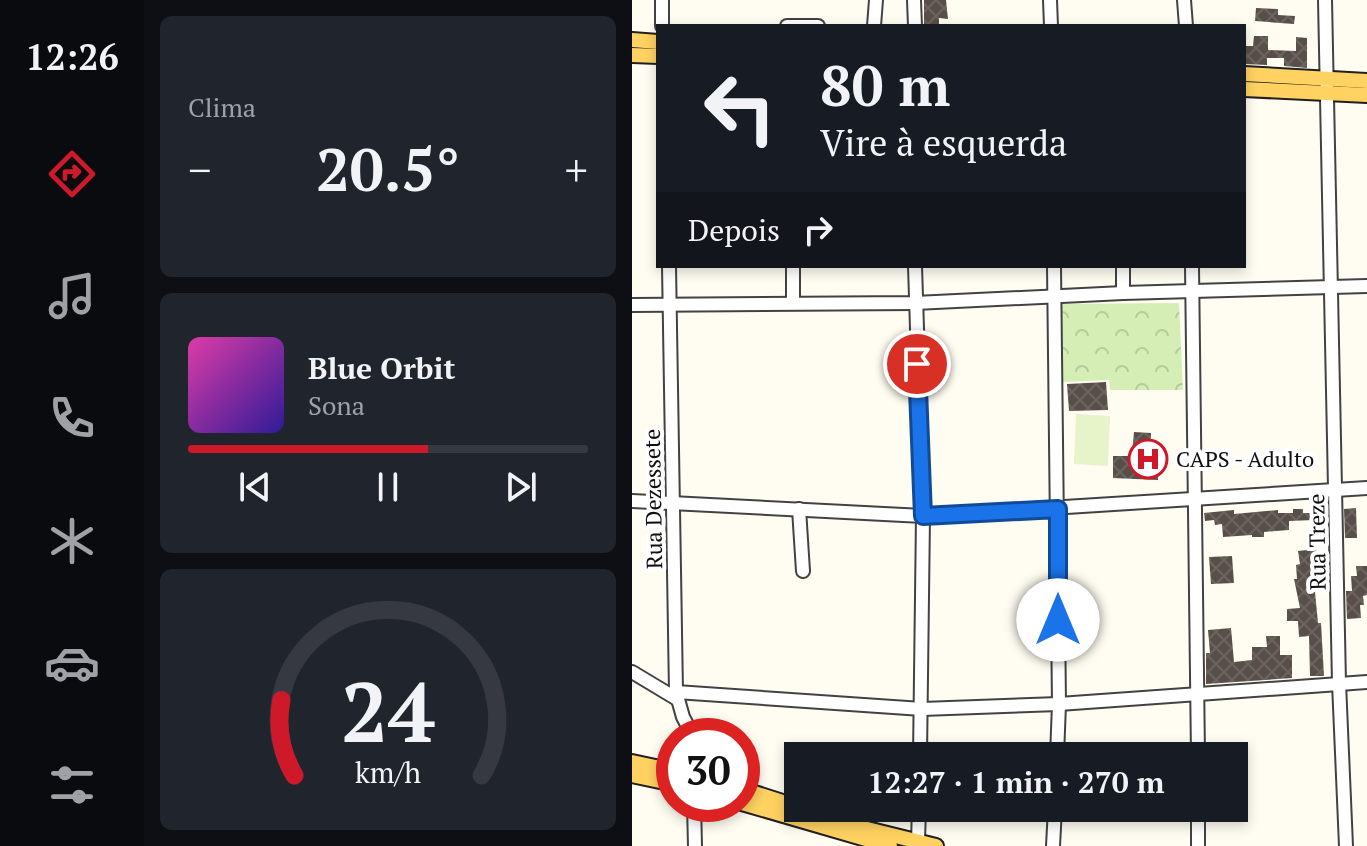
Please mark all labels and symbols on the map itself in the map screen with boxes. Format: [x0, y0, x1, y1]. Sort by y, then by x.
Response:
pin [883, 330, 951, 398]
street label: Rua Dezessete [637, 429, 668, 569]
hospital icon: CAPS - Adulto [1127, 438, 1169, 480]
place label: CAPS - Adulto [1176, 444, 1314, 473]
street label: Rua Treze [1301, 493, 1332, 591]
position arrow [1016, 578, 1100, 662]
speed limit sign: 30 [656, 718, 760, 822]

